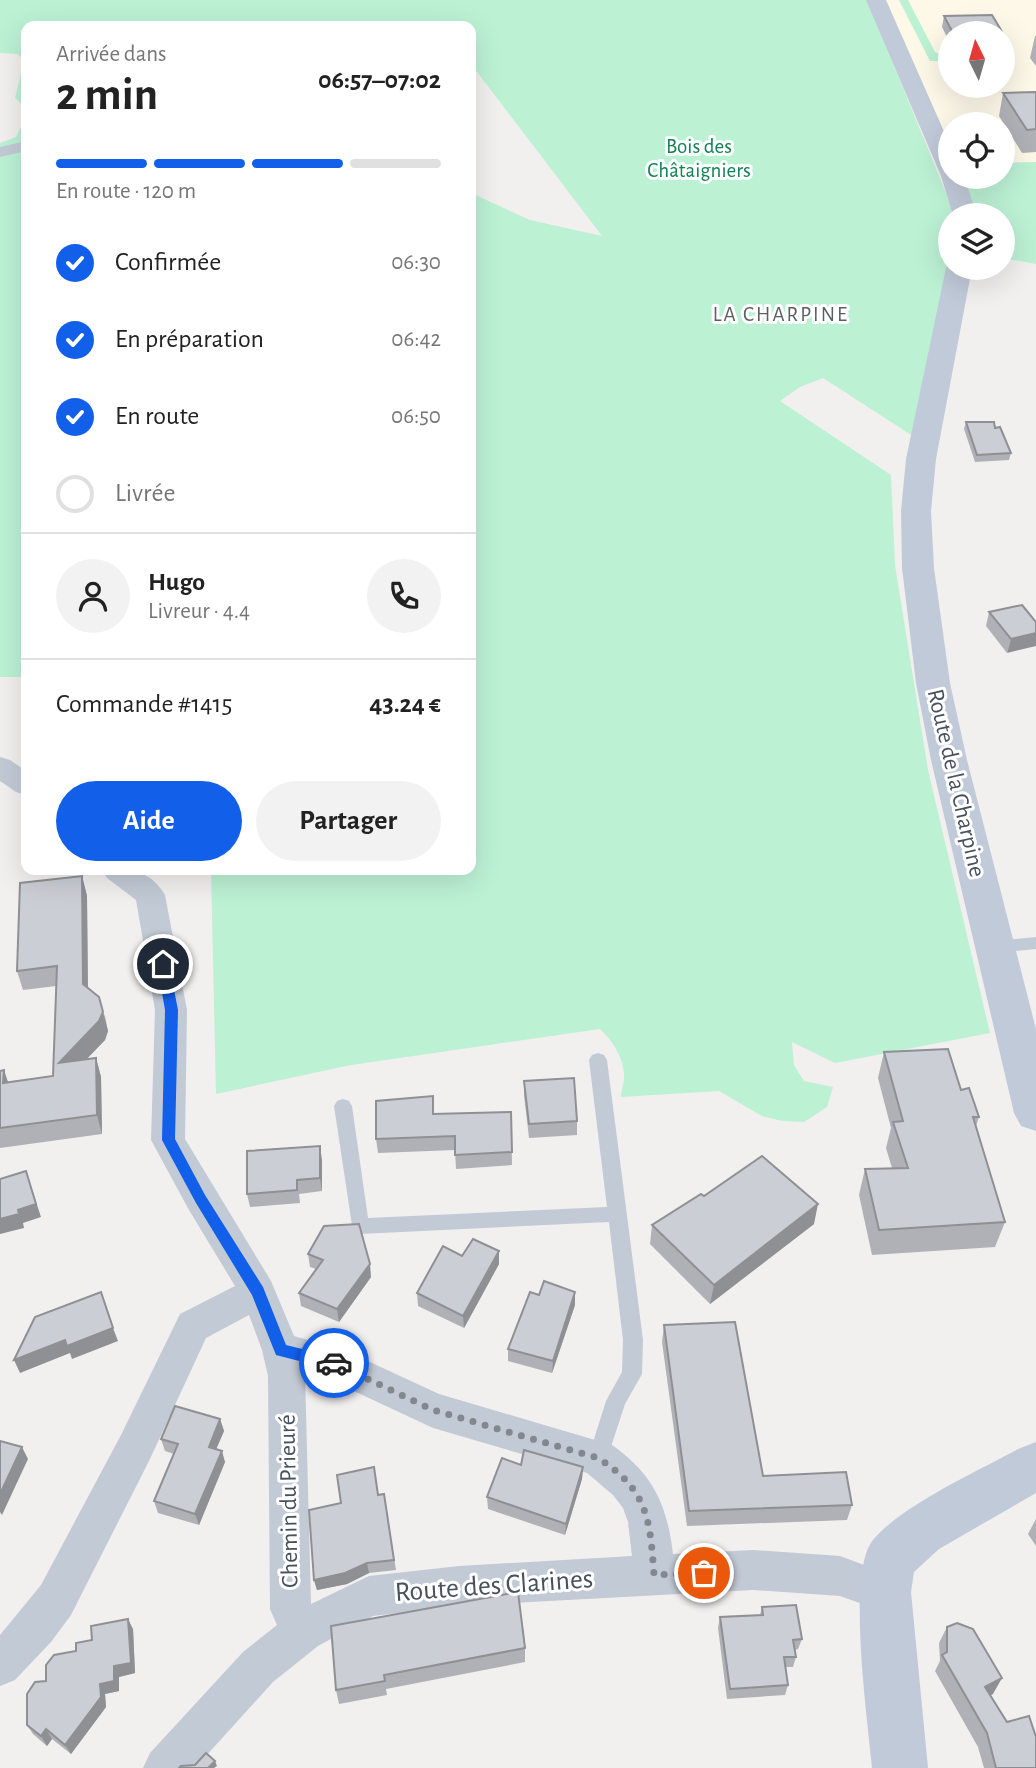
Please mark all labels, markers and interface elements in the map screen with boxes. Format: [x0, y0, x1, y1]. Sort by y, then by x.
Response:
north arrow [938, 21, 1015, 98]
map controls [938, 21, 1015, 280]
text: Arrivée dans [56, 43, 167, 66]
text: 06:57–07:02 [318, 67, 441, 93]
text: 2 min [56, 72, 158, 118]
button: locate [938, 112, 1015, 189]
park label: Bois des Châtaigniers [647, 136, 751, 181]
text: En route · 120 m [56, 180, 196, 203]
button: layers [938, 203, 1015, 280]
icon: check [56, 244, 94, 282]
text: Confirmée [115, 249, 221, 275]
text: 06:30 [391, 251, 441, 274]
district label: LA CHARPINE [713, 304, 849, 325]
icon: check [56, 321, 94, 359]
text: En préparation [115, 326, 264, 352]
text: 06:42 [391, 328, 441, 351]
icon: check [56, 398, 94, 436]
text: En route [115, 403, 199, 429]
text: 06:50 [391, 405, 441, 428]
text: Livrée [115, 480, 175, 506]
button: person [56, 559, 130, 633]
button: phone [367, 559, 441, 633]
text: Hugo [148, 569, 205, 595]
text: Livreur · 4.4 [148, 600, 250, 623]
street label: Route de la Charpine [923, 687, 989, 879]
text: Commande #1415 [56, 691, 232, 717]
text: 43.24 € [369, 691, 441, 717]
button: Aide [56, 781, 242, 861]
button: Partager [256, 781, 441, 861]
pin [133, 934, 193, 994]
icon: home [144, 945, 182, 983]
courier [299, 1328, 369, 1398]
icon: car [315, 1344, 353, 1382]
street label: Chemin du Prieuré [275, 1414, 303, 1588]
pin [674, 1543, 734, 1603]
icon: bag [685, 1554, 723, 1592]
street label: Route des Clarines [394, 1565, 594, 1607]

